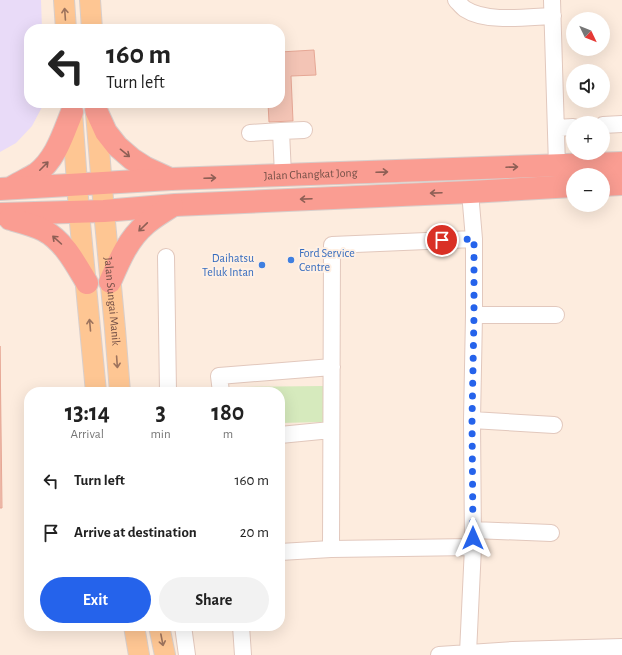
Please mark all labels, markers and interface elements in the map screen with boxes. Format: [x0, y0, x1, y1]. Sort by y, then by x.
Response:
one-way arrow [62, 8, 69, 21]
north arrow [566, 12, 610, 56]
map controls [566, 12, 610, 212]
icon: left [40, 40, 92, 92]
text: 160 m [106, 41, 171, 69]
button: sound [566, 64, 610, 108]
text: Turn left [106, 74, 165, 92]
button: + [566, 116, 610, 160]
one-way arrow [120, 149, 130, 158]
one-way arrow [39, 161, 48, 171]
one-way arrow [505, 164, 518, 171]
street label: Jalan Changkat Jong [264, 166, 358, 182]
one-way arrow [375, 168, 388, 176]
button: − [566, 168, 610, 212]
one-way arrow [203, 174, 216, 182]
one-way arrow [430, 190, 443, 197]
one-way arrow [300, 195, 313, 202]
one-way arrow [138, 222, 148, 232]
pin [425, 223, 459, 257]
icon: arrive [431, 229, 453, 251]
one-way arrow [51, 235, 62, 244]
place label: Ford Service Centre [299, 247, 355, 273]
place label: Daihatsu Teluk Intan [202, 252, 254, 278]
marker: Ford Service Centre [286, 255, 296, 265]
street label: Jalan Sungai Manik [102, 256, 122, 347]
marker: Daihatsu Teluk Intan [257, 260, 267, 270]
one-way arrow [87, 319, 94, 332]
one-way arrow [114, 355, 121, 368]
text: 13:14 [65, 401, 110, 425]
text: 3 [155, 401, 166, 425]
text: 180 [211, 401, 244, 425]
text: Arrival [71, 428, 104, 441]
text: min [150, 428, 171, 441]
text: m [223, 428, 233, 441]
icon: left [40, 470, 62, 492]
text: Turn left [74, 473, 125, 488]
text: 160 m [234, 473, 269, 488]
position arrow [452, 517, 494, 559]
icon: arrive [40, 522, 62, 544]
text: Arrive at destination [74, 525, 197, 540]
text: 20 m [240, 525, 269, 540]
button: Exit [40, 577, 151, 623]
button: Share [159, 577, 269, 623]
one-way arrow [158, 634, 166, 647]

